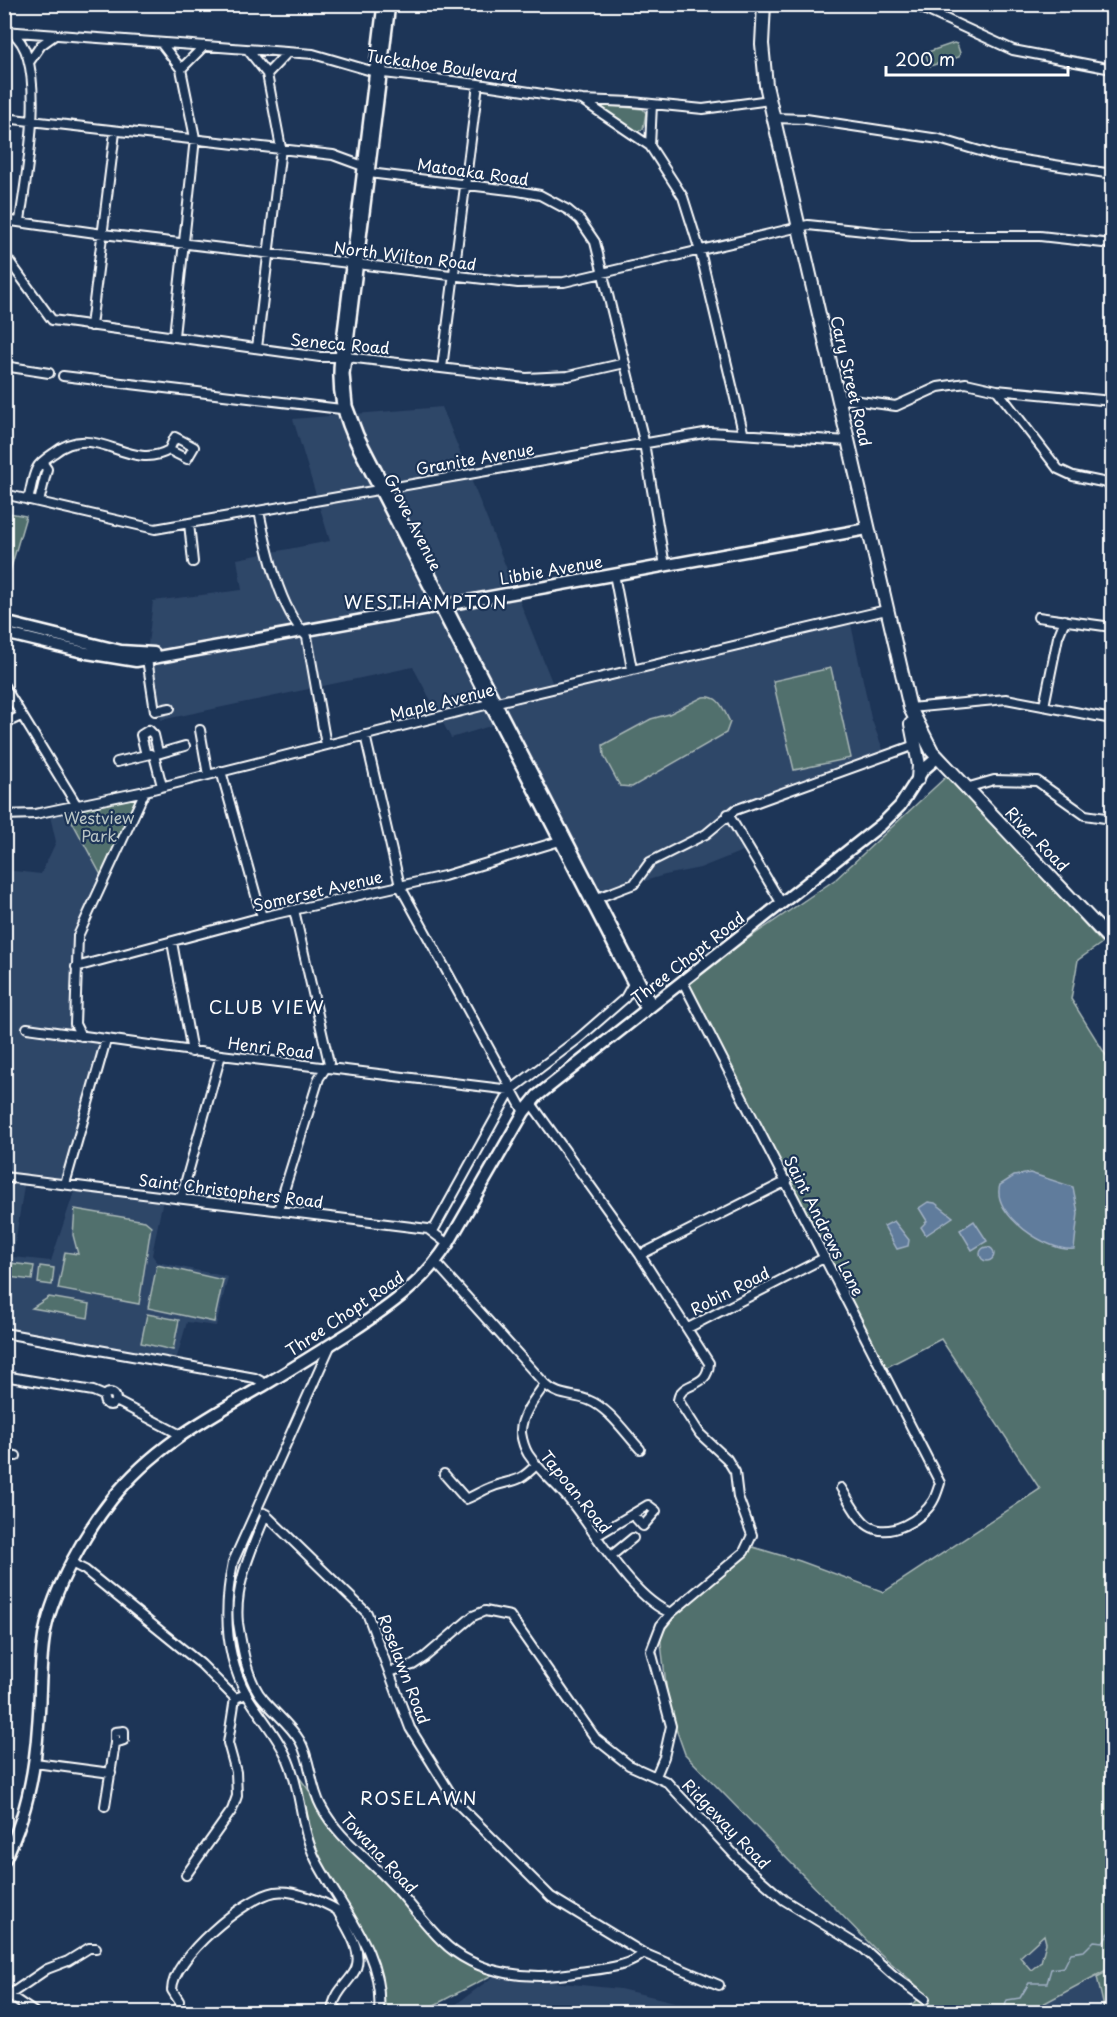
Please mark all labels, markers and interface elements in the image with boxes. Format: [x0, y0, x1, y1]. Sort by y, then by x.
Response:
scale bar [886, 39, 1068, 77]
street label: Tuckahoe Boulevard [365, 43, 519, 88]
text: 200 m [895, 45, 955, 72]
street label: Matoaka Road [416, 151, 531, 191]
street label: North Wilton Road [332, 234, 478, 276]
street label: Cary Street Road [825, 313, 879, 448]
street label: Seneca Road [289, 327, 391, 359]
street label: Granite Avenue [414, 436, 536, 480]
street label: Grove Avenue [379, 469, 449, 574]
street label: Libbie Avenue [497, 548, 604, 590]
district label: WESTHAMPTON [344, 588, 508, 615]
street label: Maple Avenue [387, 676, 497, 726]
street label: River Road [1000, 800, 1075, 876]
park label: Westview Park [64, 805, 135, 847]
street label: Somerset Avenue [251, 863, 385, 917]
street label: Three Chopt Road [626, 905, 749, 1009]
district label: CLUB VIEW [209, 993, 325, 1020]
street label: Henri Road [227, 1030, 316, 1064]
street label: Saint Andrews Lane [779, 1151, 871, 1300]
street label: Saint Christophers Road [137, 1167, 325, 1213]
street label: Robin Road [686, 1260, 773, 1320]
street label: Three Chopt Road [280, 1265, 408, 1362]
street label: Tapoan Road [536, 1444, 618, 1538]
street label: Roselawn Road [373, 1610, 437, 1727]
street label: Ridgeway Road [677, 1773, 776, 1874]
district label: ROSELAWN [360, 1784, 478, 1811]
street label: Towana Road [336, 1806, 424, 1898]

